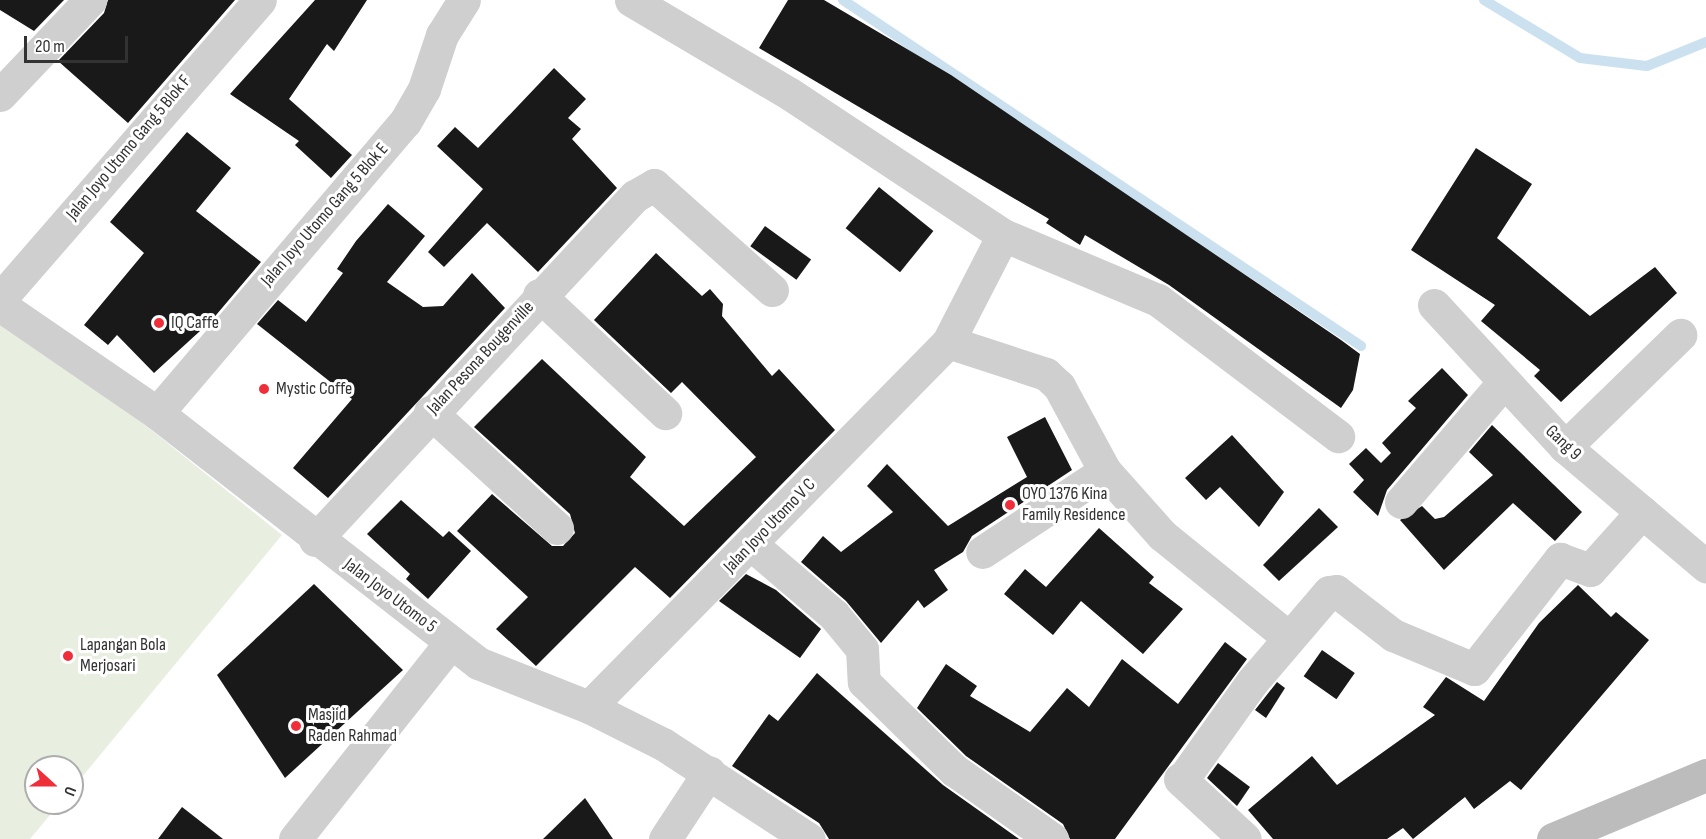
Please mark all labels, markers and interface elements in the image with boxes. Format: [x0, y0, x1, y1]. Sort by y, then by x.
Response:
scale bar [27, 24, 130, 62]
text: 20 m [35, 36, 65, 57]
street label: Jalan Joyo Utomo Gang 5 Blok F [62, 71, 196, 225]
street label: Jalan Joyo Utomo Gang 5 Blok E [257, 139, 393, 291]
street label: Jalan Pesona Bougenville [423, 297, 539, 419]
place label: IQ Caffe [171, 312, 219, 334]
marker: IQ Caffe [152, 316, 166, 330]
place label: Mystic Coffe [276, 378, 352, 400]
marker: Mystic Coffe [257, 382, 271, 396]
street label: Gang 9 [1541, 421, 1585, 465]
street label: Jalan Joyo Utomo V C [720, 474, 820, 578]
place label: OYO 1376 Kina Family Residence [1022, 484, 1125, 526]
marker: OYO 1376 Kina Family Residence [1003, 498, 1017, 512]
street label: Jalan Joyo Utomo 5 [339, 554, 441, 638]
place label: Lapangan Bola Merjosari [80, 635, 166, 678]
marker: Lapangan Bola Merjosari [61, 649, 75, 663]
place label: Masjid Raden Rahmad [308, 705, 397, 748]
marker: Masjid Raden Rahmad [289, 719, 303, 733]
north arrow [24, 755, 84, 815]
text: U [59, 784, 80, 798]

